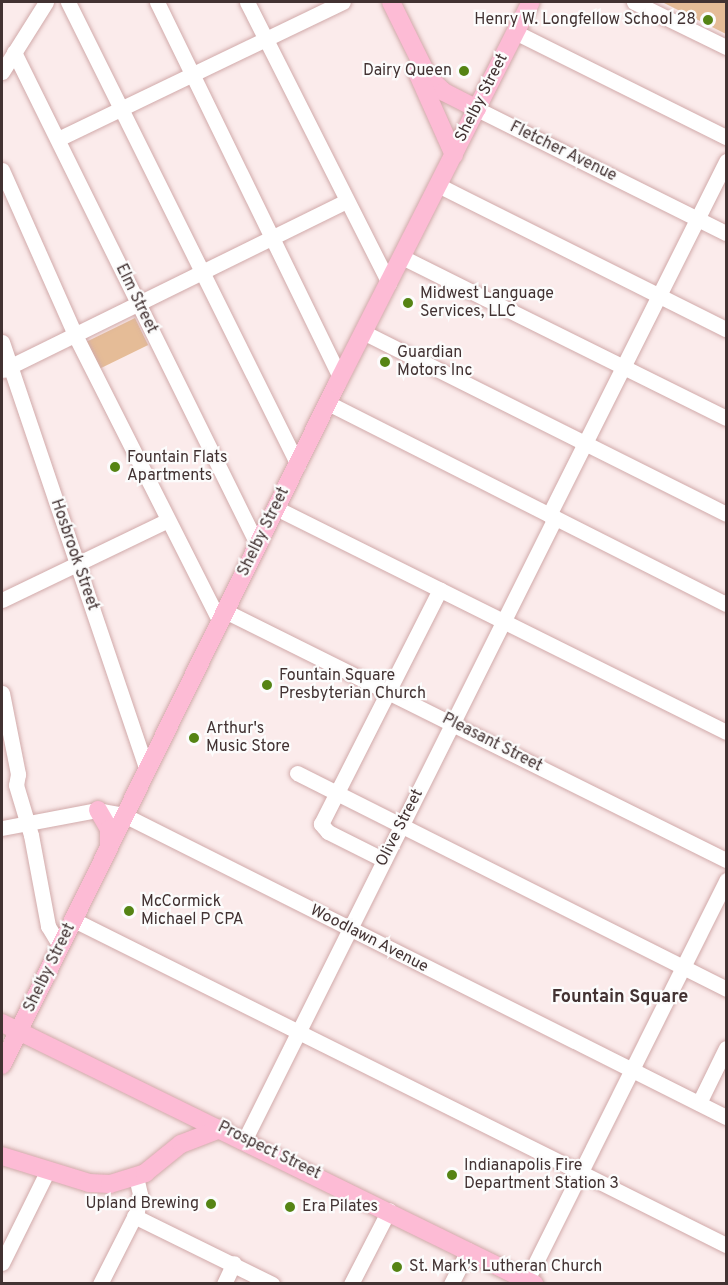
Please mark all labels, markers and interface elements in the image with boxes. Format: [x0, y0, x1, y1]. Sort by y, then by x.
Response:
place label: Henry W. Longfellow School 28 [474, 10, 696, 30]
marker: Henry W. Longfellow School 28 [701, 13, 715, 27]
street label: Shelby Street [451, 51, 513, 145]
place label: Dairy Queen [363, 61, 452, 81]
marker: Dairy Queen [457, 64, 471, 78]
street label: Fletcher Avenue [506, 118, 620, 186]
street label: Elm Street [111, 261, 161, 337]
place label: Midwest Language Services, LLC [420, 284, 554, 322]
marker: Midwest Language Services, LLC [401, 296, 415, 310]
place label: Guardian Motors Inc [397, 343, 472, 381]
marker: Guardian Motors Inc [378, 355, 392, 369]
place label: Fountain Flats Apartments [127, 448, 227, 486]
marker: Fountain Flats Apartments [108, 460, 122, 474]
street label: Shelby Street [234, 484, 294, 580]
street label: Hosbrook Street [46, 497, 102, 613]
place label: Fountain Square Presbyterian Church [279, 666, 426, 704]
marker: Fountain Square Presbyterian Church [260, 678, 274, 692]
street label: Pleasant Street [439, 710, 545, 776]
place label: Arthur's Music Store [206, 719, 290, 757]
marker: Arthur's Music Store [187, 731, 201, 745]
street label: Olive Street [372, 786, 428, 870]
place label: McCormick Michael P CPA [141, 892, 244, 930]
street label: Woodlawn Avenue [306, 901, 432, 977]
marker: McCormick Michael P CPA [122, 904, 136, 918]
street label: Shelby Street [20, 920, 80, 1016]
district label: Fountain Square [552, 987, 688, 1009]
street label: Prospect Street [214, 1118, 324, 1184]
place label: Indianapolis Fire Department Station 3 [464, 1156, 619, 1194]
marker: Indianapolis Fire Department Station 3 [445, 1168, 459, 1182]
place label: Upland Brewing [86, 1194, 199, 1214]
marker: Upland Brewing [204, 1197, 218, 1211]
place label: Era Pilates [302, 1197, 378, 1217]
marker: Era Pilates [283, 1200, 297, 1214]
place label: St. Mark's Lutheran Church [409, 1257, 602, 1277]
marker: St. Mark's Lutheran Church [390, 1260, 404, 1274]

